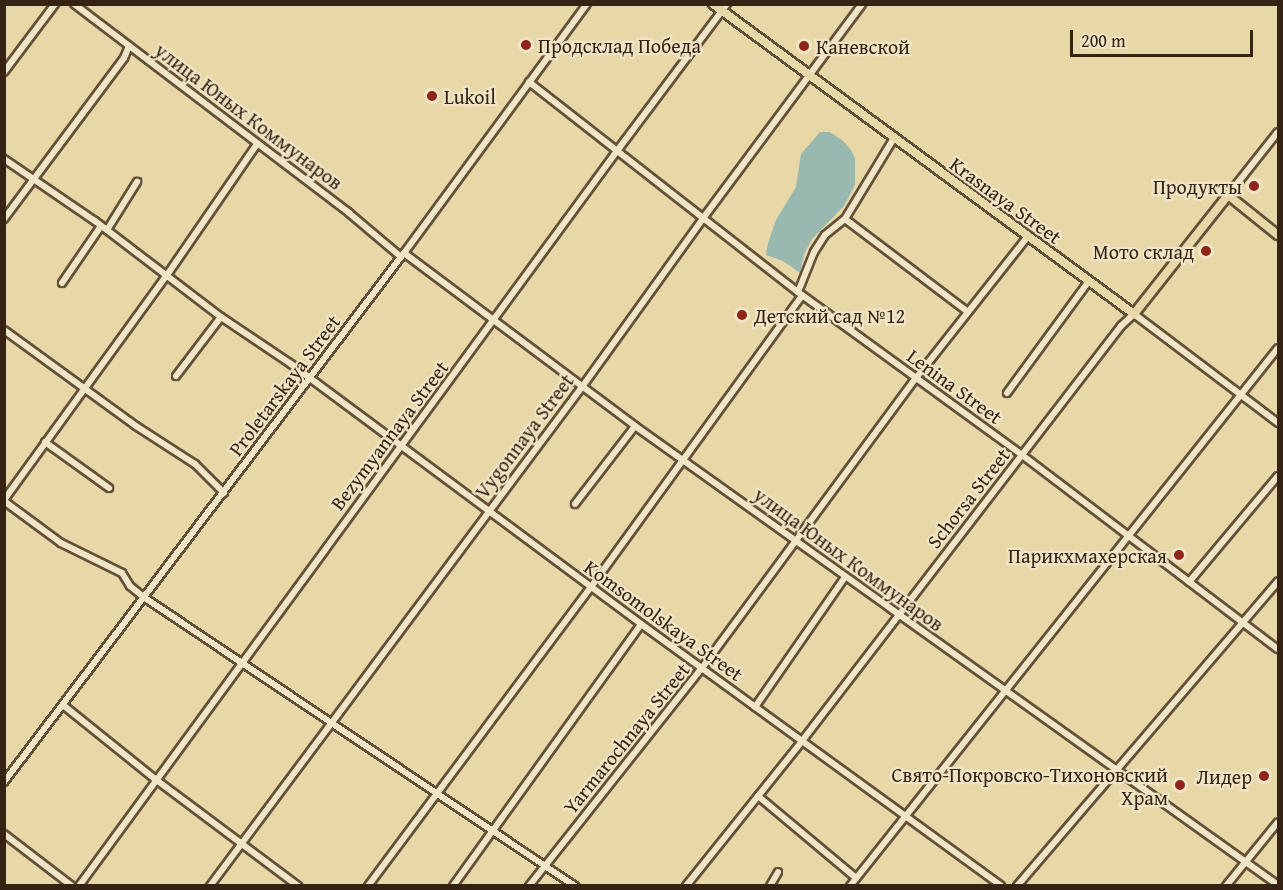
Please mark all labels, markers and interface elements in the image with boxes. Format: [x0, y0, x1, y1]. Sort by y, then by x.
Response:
scale bar [1073, 18, 1256, 56]
text: 200 m [1081, 27, 1126, 54]
place label: Продсклад Победа [538, 33, 701, 57]
place label: Каневской [816, 34, 910, 58]
street label: улица Юных Коммунаров [150, 38, 348, 194]
marker: Продсклад Победа [519, 38, 533, 52]
marker: Каневской [797, 39, 811, 53]
place label: Lukoil [444, 84, 496, 108]
marker: Lukoil [425, 89, 439, 103]
street label: Krasnaya Street [946, 151, 1066, 249]
place label: Продукты [1153, 174, 1242, 198]
marker: Продукты [1247, 179, 1261, 193]
place label: Мото склад [1093, 239, 1194, 263]
marker: Мото склад [1199, 244, 1213, 258]
place label: Детский сад №12 [754, 303, 905, 327]
marker: Детский сад №12 [735, 308, 749, 322]
street label: Proletarskaya Street [223, 310, 345, 460]
street label: Lenina Street [903, 343, 1007, 429]
street label: Bezymyannaya Street [325, 356, 453, 514]
street label: Vygonnaya Street [470, 369, 578, 503]
street label: Schorsa Street [921, 443, 1015, 553]
street label: улица Юных Коммунаров [749, 482, 949, 636]
place label: Парикхмахерская [1008, 543, 1167, 567]
marker: Парикхмахерская [1172, 548, 1186, 562]
street label: Komsomolskaya Street [580, 554, 748, 686]
street label: Yarmarochnaya Street [558, 658, 694, 818]
place label: Свято-Покровско-Тихоновский Храм [892, 762, 1168, 809]
place label: Лидер [1196, 764, 1252, 788]
marker: Лидер [1257, 769, 1271, 783]
marker: Свято-Покровско-Тихоновский Храм [1173, 778, 1187, 792]

